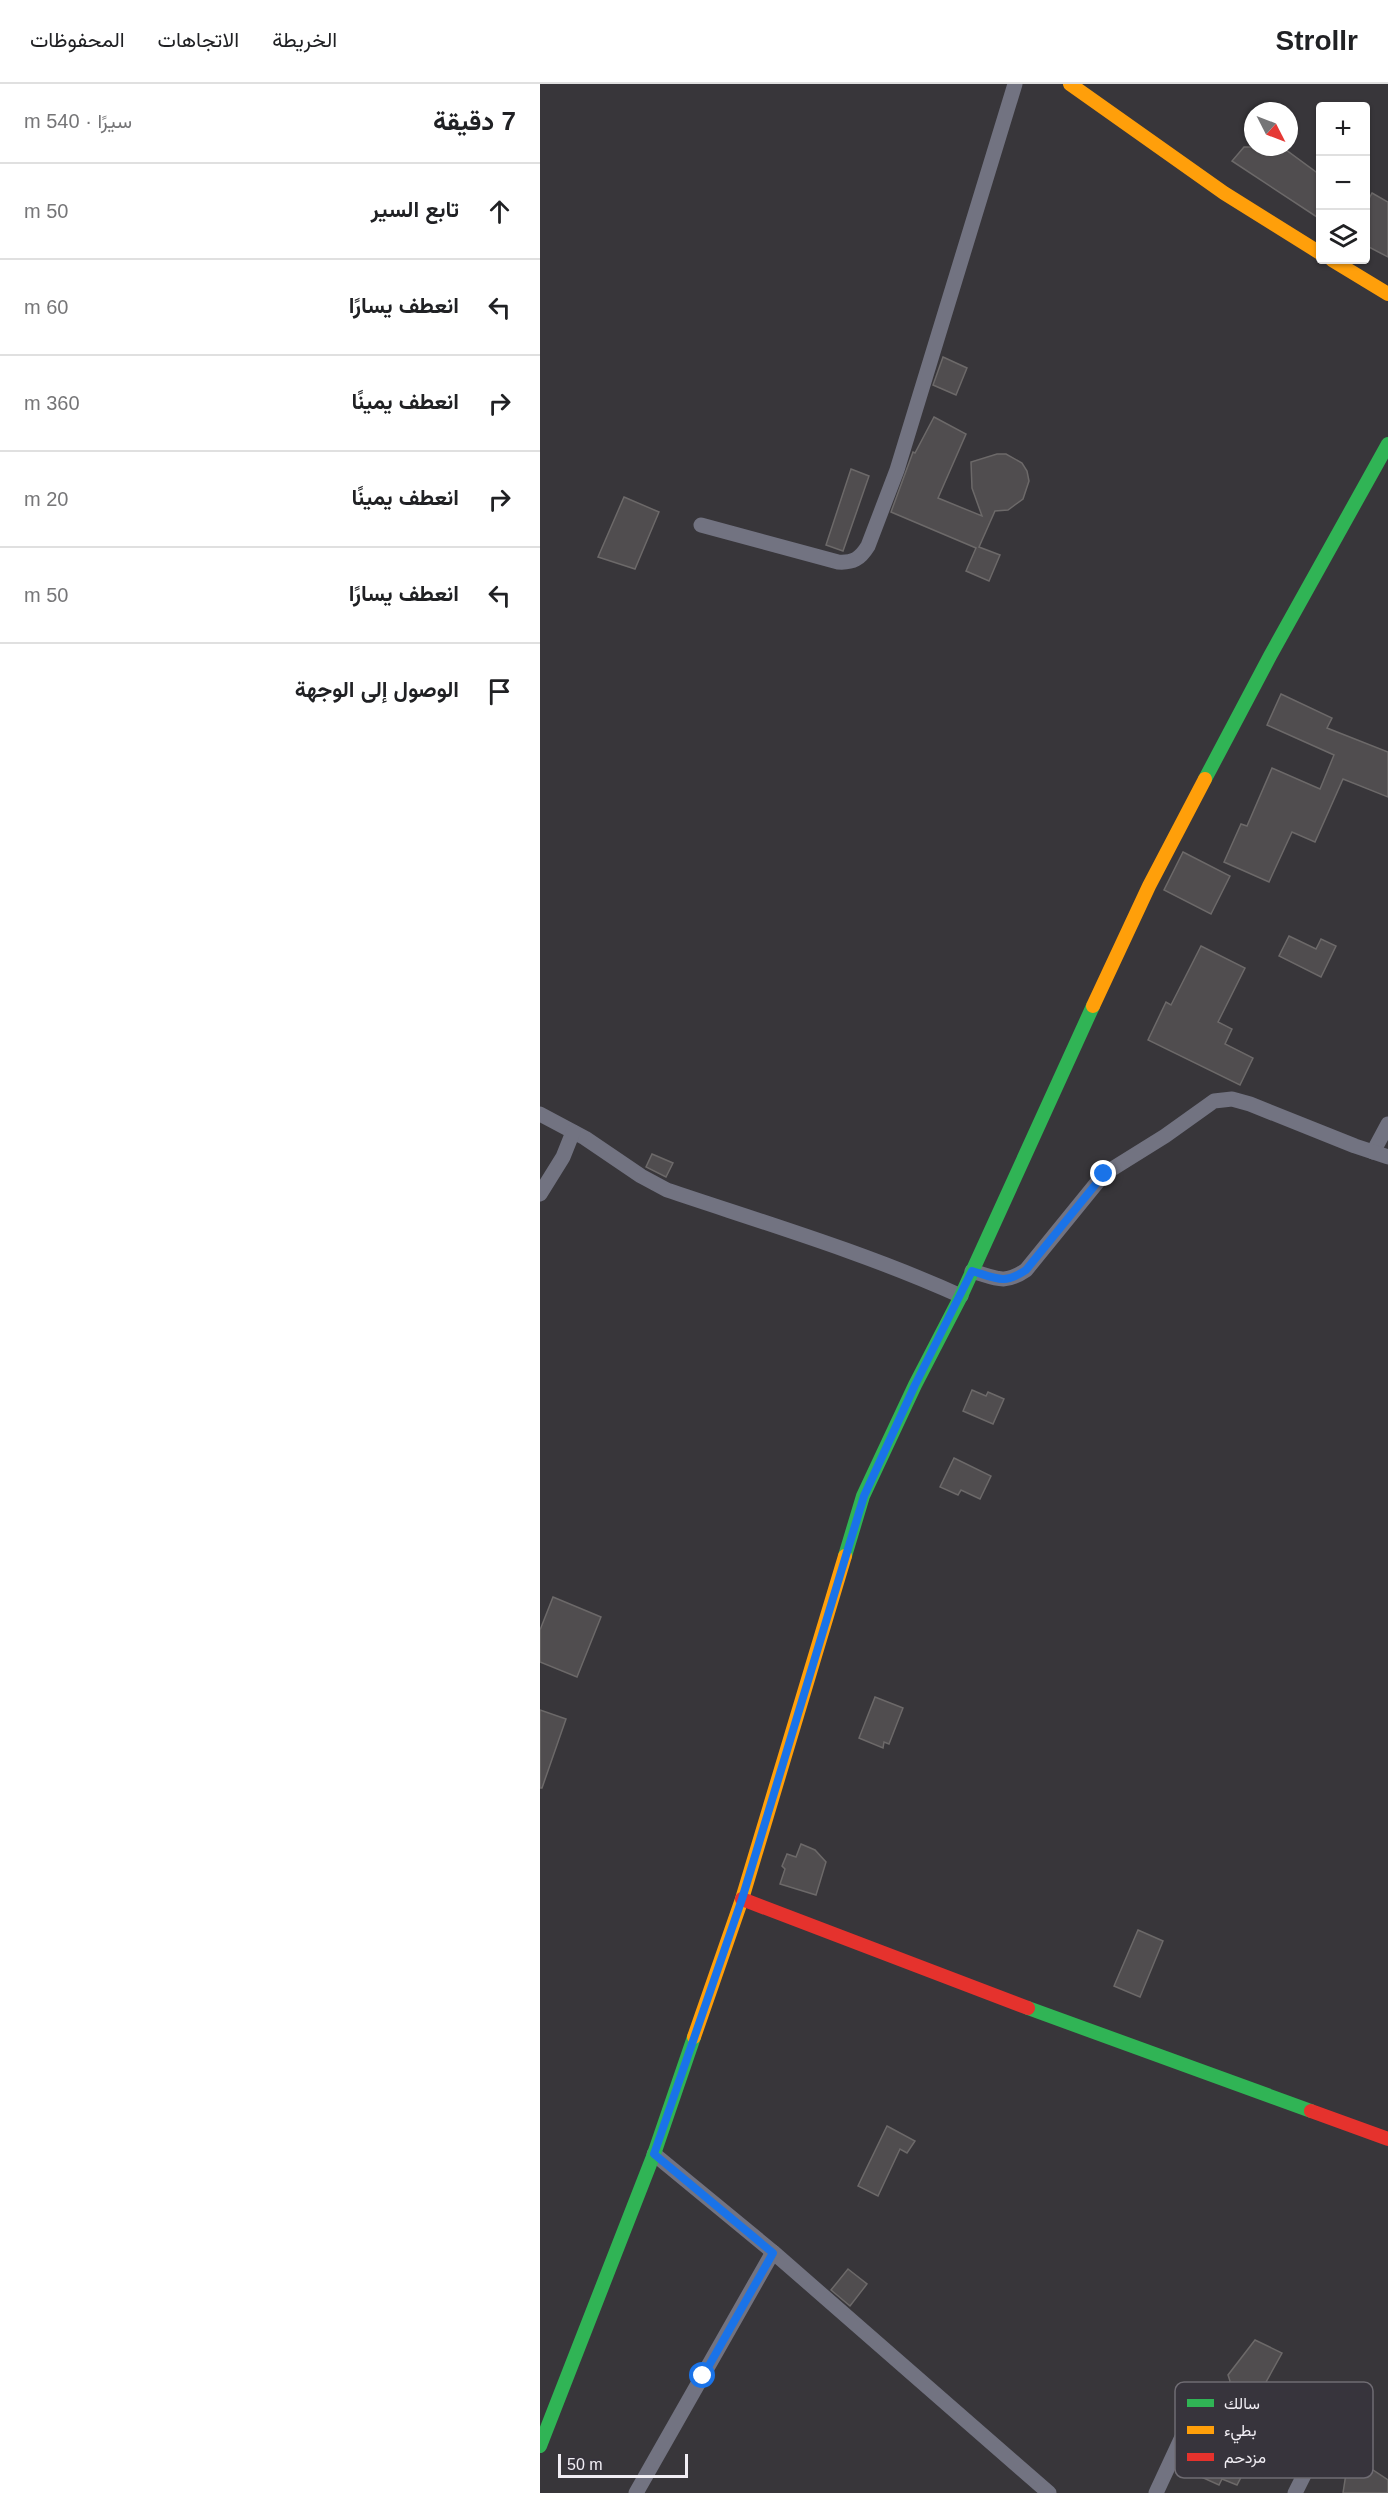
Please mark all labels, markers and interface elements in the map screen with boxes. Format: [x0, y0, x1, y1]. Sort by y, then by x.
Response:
text: Strollr [1276, 25, 1358, 56]
text: المحفوظات [30, 28, 125, 51]
text: الاتجاهات [158, 28, 239, 51]
text: الخريطة [272, 28, 337, 51]
north arrow [1244, 102, 1298, 156]
map controls [1316, 102, 1370, 264]
button: + [1316, 102, 1370, 156]
text: 7 دقيقة [433, 106, 516, 136]
text: سيرًا · 540 m [24, 110, 132, 132]
button: − [1316, 156, 1370, 210]
icon: ahead [483, 195, 516, 228]
text: تابع السير [371, 197, 459, 222]
text: 50 m [24, 200, 68, 222]
button: layers [1316, 210, 1370, 264]
icon: left [483, 291, 516, 324]
text: انعطف يسارًا [349, 293, 459, 318]
text: 60 m [24, 296, 68, 318]
icon: right [483, 387, 516, 420]
text: انعطف يمينًا [351, 389, 459, 414]
text: 360 m [24, 392, 80, 414]
icon: right [483, 483, 516, 516]
text: انعطف يمينًا [351, 485, 459, 510]
text: 20 m [24, 488, 68, 510]
icon: left [483, 579, 516, 612]
text: انعطف يسارًا [349, 581, 459, 606]
text: 50 m [24, 584, 68, 606]
icon: arrive [483, 675, 516, 708]
text: الوصول إلى الوجهة [295, 677, 459, 702]
route end [1090, 1160, 1116, 1186]
route start [689, 2362, 715, 2388]
legend [1175, 2382, 1373, 2478]
text: سالك [1224, 2395, 1260, 2412]
text: بطيء [1224, 2422, 1256, 2444]
text: مزدحم [1224, 2449, 1266, 2468]
scale bar [558, 2451, 688, 2478]
text: 50 m [567, 2456, 603, 2473]

